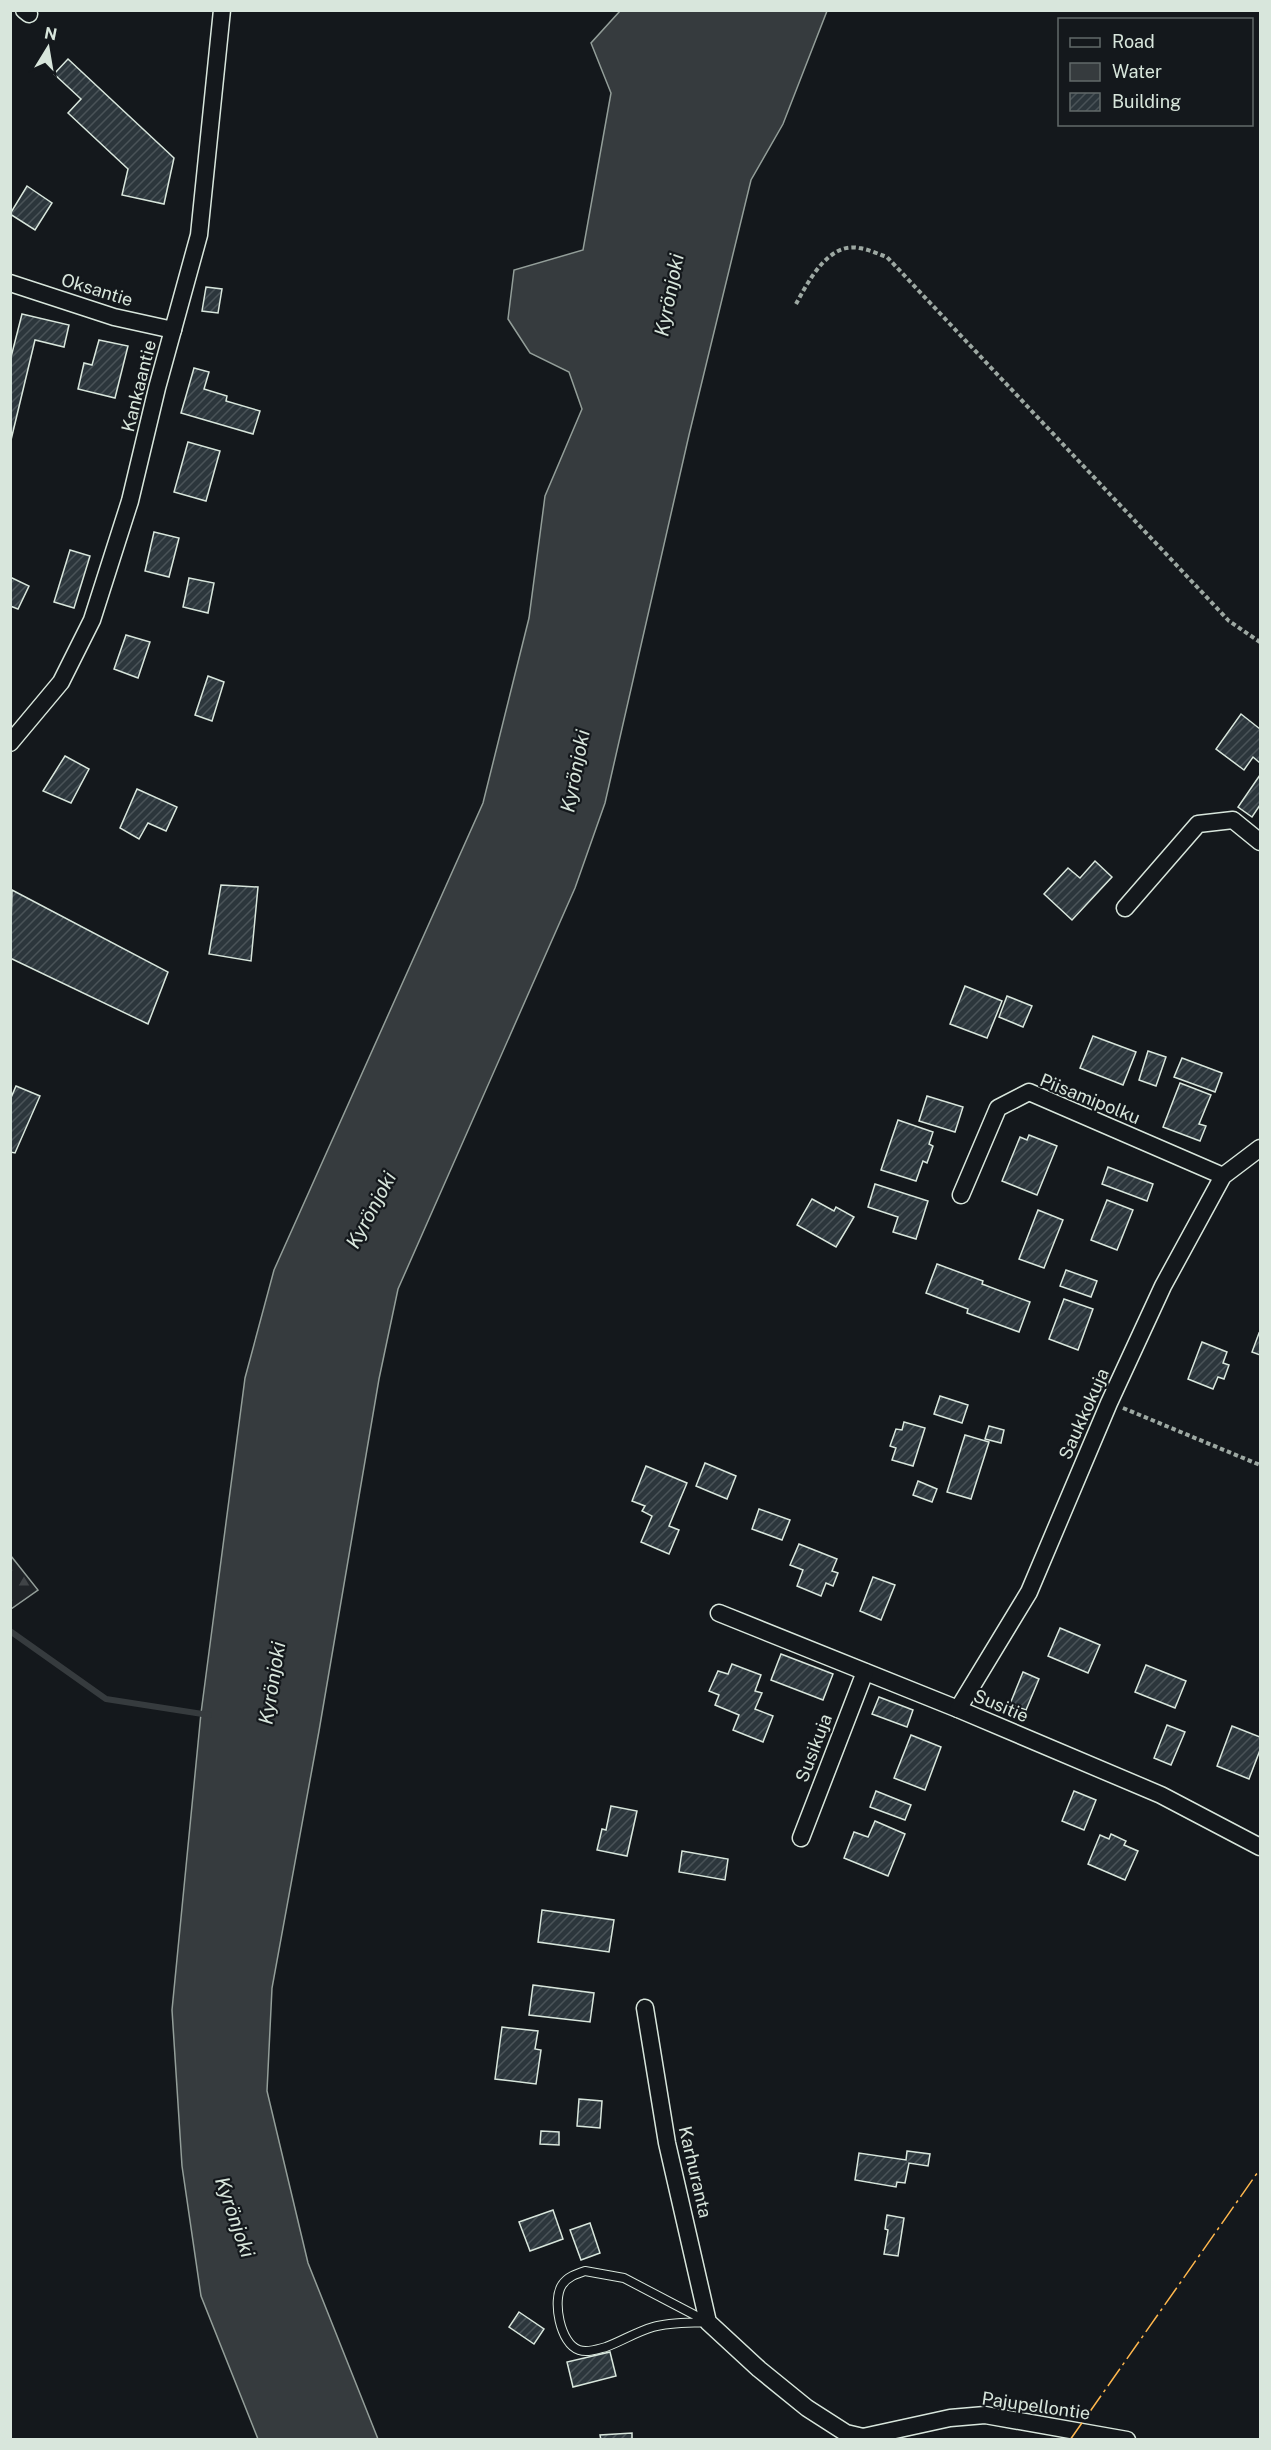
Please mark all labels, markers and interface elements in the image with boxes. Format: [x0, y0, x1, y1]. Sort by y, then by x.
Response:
north arrow [18, 18, 78, 78]
legend [1058, 18, 1253, 126]
text: N [43, 23, 59, 44]
text: Road [1112, 31, 1155, 52]
text: Water [1112, 61, 1162, 82]
text: Building [1112, 91, 1181, 112]
water label: Kyrönjoki [649, 252, 689, 338]
street label: Oksantie [59, 269, 135, 310]
street label: Kankaantie [117, 338, 160, 434]
water label: Kyrönjoki [555, 728, 595, 814]
street label: Piisamipolku [1037, 1069, 1143, 1128]
water label: Kyrönjoki [341, 1167, 401, 1253]
street label: Saukkokuja [1054, 1365, 1113, 1463]
water label: Kyrönjoki [254, 1640, 290, 1726]
street label: Susitie [971, 1685, 1032, 1726]
street label: Susikuja [791, 1711, 836, 1785]
street label: Karhuranta [675, 2124, 716, 2220]
water label: Kyrönjoki [210, 2174, 260, 2261]
street label: Pajupellontie [980, 2387, 1092, 2424]

